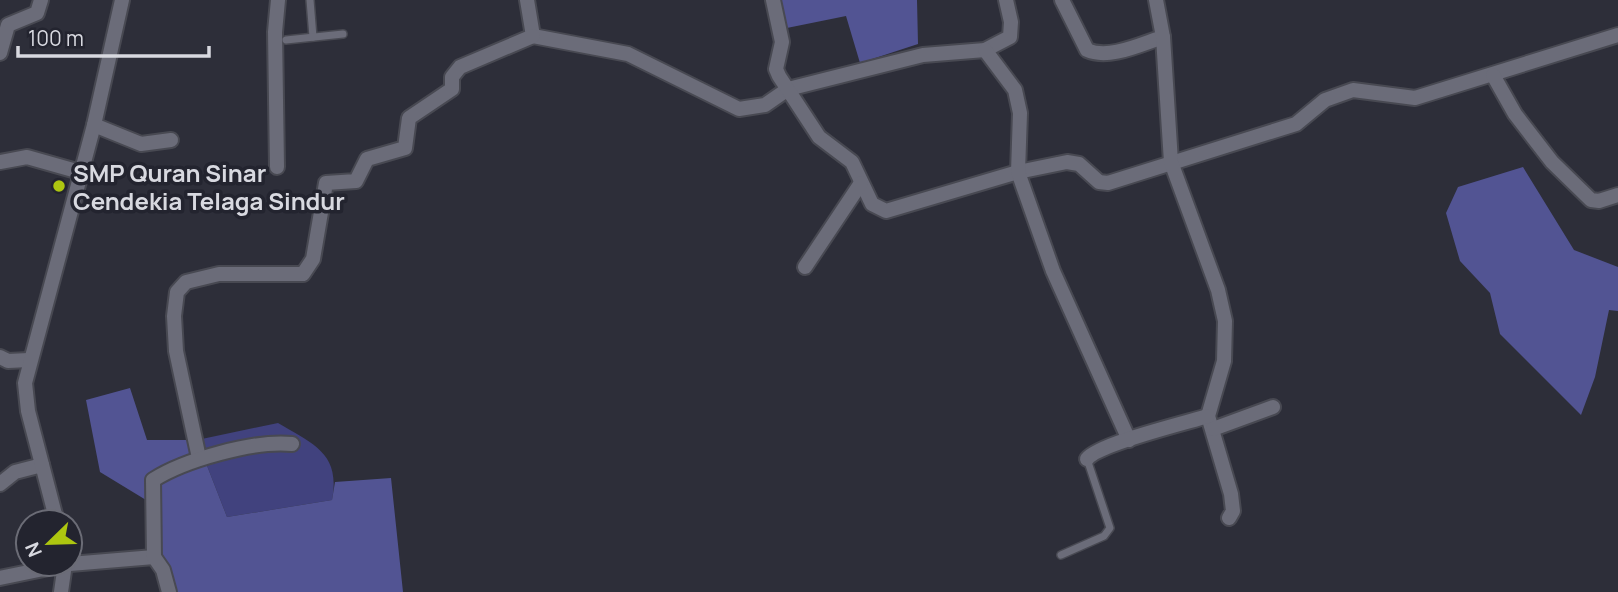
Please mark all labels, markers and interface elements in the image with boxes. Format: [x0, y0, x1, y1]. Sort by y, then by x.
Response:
scale bar [18, 14, 208, 58]
text: 100 m [28, 24, 84, 52]
place label: SMP Quran Sinar Cendekia Telaga Sindur [73, 156, 345, 217]
marker: SMP Quran Sinar Cendekia Telaga Sindur [51, 178, 67, 194]
north arrow [14, 508, 84, 578]
text: N [19, 538, 48, 561]

